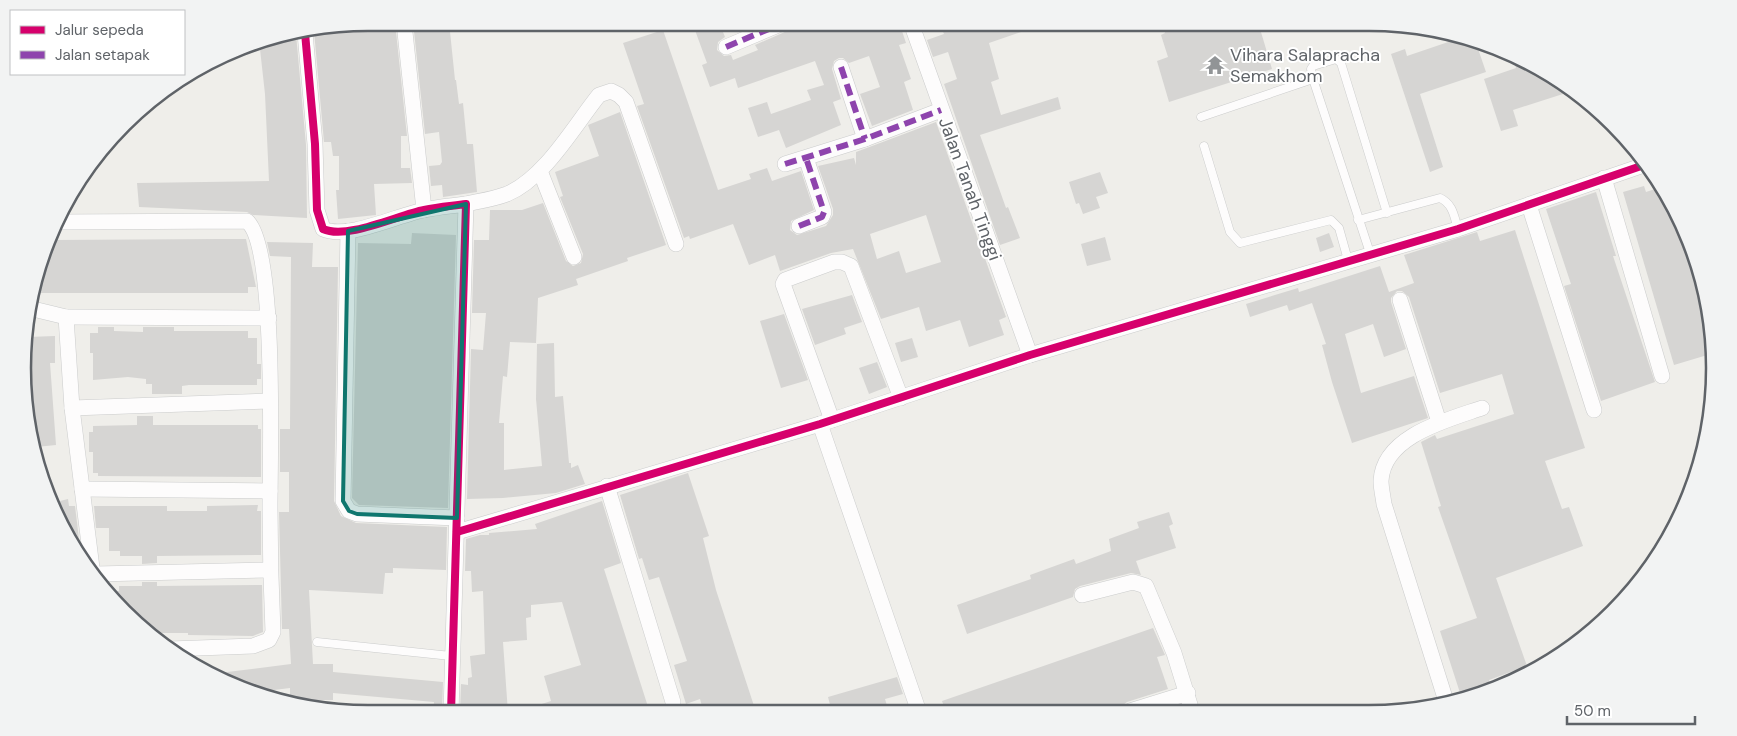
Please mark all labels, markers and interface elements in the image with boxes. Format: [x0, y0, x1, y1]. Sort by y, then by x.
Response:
legend [10, 10, 185, 75]
text: Jalur sepeda [55, 20, 144, 40]
place label: Vihara Salapracha Semakhom [1230, 43, 1380, 88]
text: Jalan setapak [55, 45, 150, 65]
temple icon: Vihara Salapracha Semakhom [1204, 54, 1226, 76]
street label: Jalan Tanah Tinggi [933, 114, 1007, 264]
scale bar [1567, 694, 1694, 726]
text: 50 m [1574, 701, 1611, 721]

